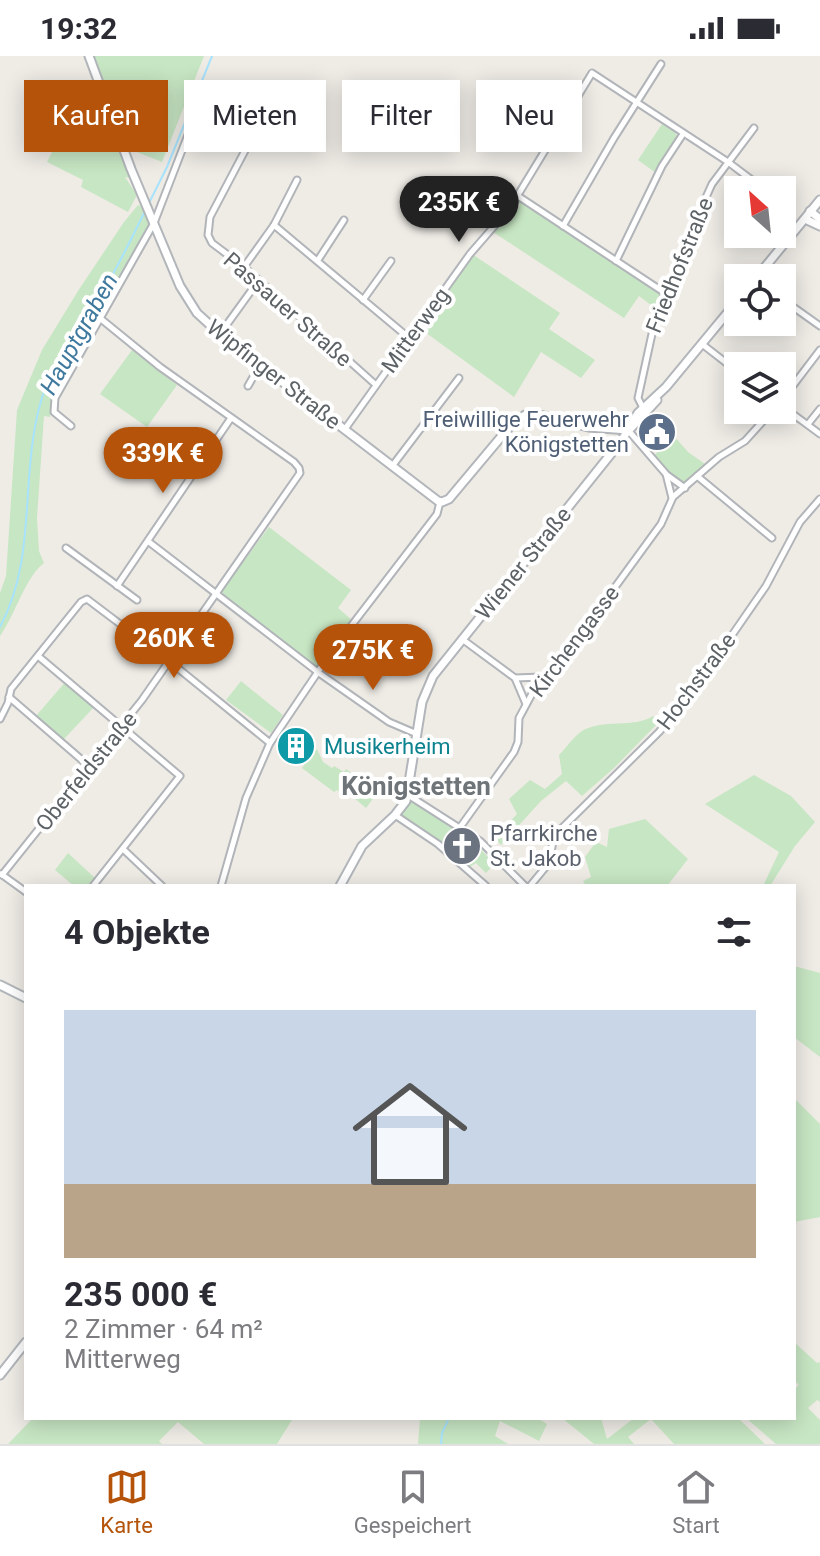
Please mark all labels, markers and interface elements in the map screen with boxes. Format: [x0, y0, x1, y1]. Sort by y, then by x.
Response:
text: 19:32 [40, 11, 117, 46]
chip: Kaufen [24, 80, 168, 152]
chip: Mieten [184, 80, 326, 152]
chip: Filter [342, 80, 460, 152]
chip: Neu [476, 80, 582, 152]
pin: 235K € [394, 176, 524, 244]
north arrow [724, 176, 796, 248]
map controls [724, 176, 796, 424]
text: 235K € [418, 187, 500, 217]
street label: Friedhofstraße [641, 194, 718, 336]
street label: Passauer Straße [219, 247, 357, 372]
button: locate [724, 264, 796, 336]
water label: Hauptgraben [34, 269, 124, 399]
street label: Mitterweg [376, 283, 455, 378]
street label: Wipfinger Straße [202, 315, 345, 434]
button: layers [724, 352, 796, 424]
place label: Freiwillige Feuerwehr Königstetten [423, 407, 630, 457]
public building icon: Freiwillige Feuerwehr Königstetten [636, 411, 678, 453]
pin: 339K € [98, 427, 228, 495]
text: 339K € [122, 438, 204, 468]
street label: Wiener Straße [470, 502, 576, 625]
street label: Kirchengasse [525, 581, 624, 702]
pin: 260K € [109, 612, 239, 680]
text: 260K € [133, 623, 215, 653]
pin: 275K € [308, 624, 438, 692]
street label: Hochstraße [652, 628, 741, 734]
text: 275K € [332, 635, 414, 665]
street label: Oberfeldstraße [31, 707, 142, 836]
building icon: Musikerheim [275, 725, 317, 767]
place label: Musikerheim [324, 734, 451, 759]
district label: Königstetten [341, 771, 491, 801]
place label: Pfarrkirche St. Jakob [490, 821, 597, 871]
church icon: Pfarrkirche St. Jakob [441, 825, 483, 867]
icon: filters [712, 910, 756, 954]
text: 4 Objekte [64, 912, 210, 952]
icon: home [338, 1062, 482, 1206]
text: 235 000 € [64, 1274, 217, 1314]
text: 2 Zimmer · 64 m² [64, 1314, 263, 1344]
text: Mitterweg [64, 1344, 181, 1374]
tab: Karte [100, 1465, 153, 1538]
tab: Gespeichert [354, 1465, 472, 1538]
tab: Start [672, 1465, 720, 1538]

